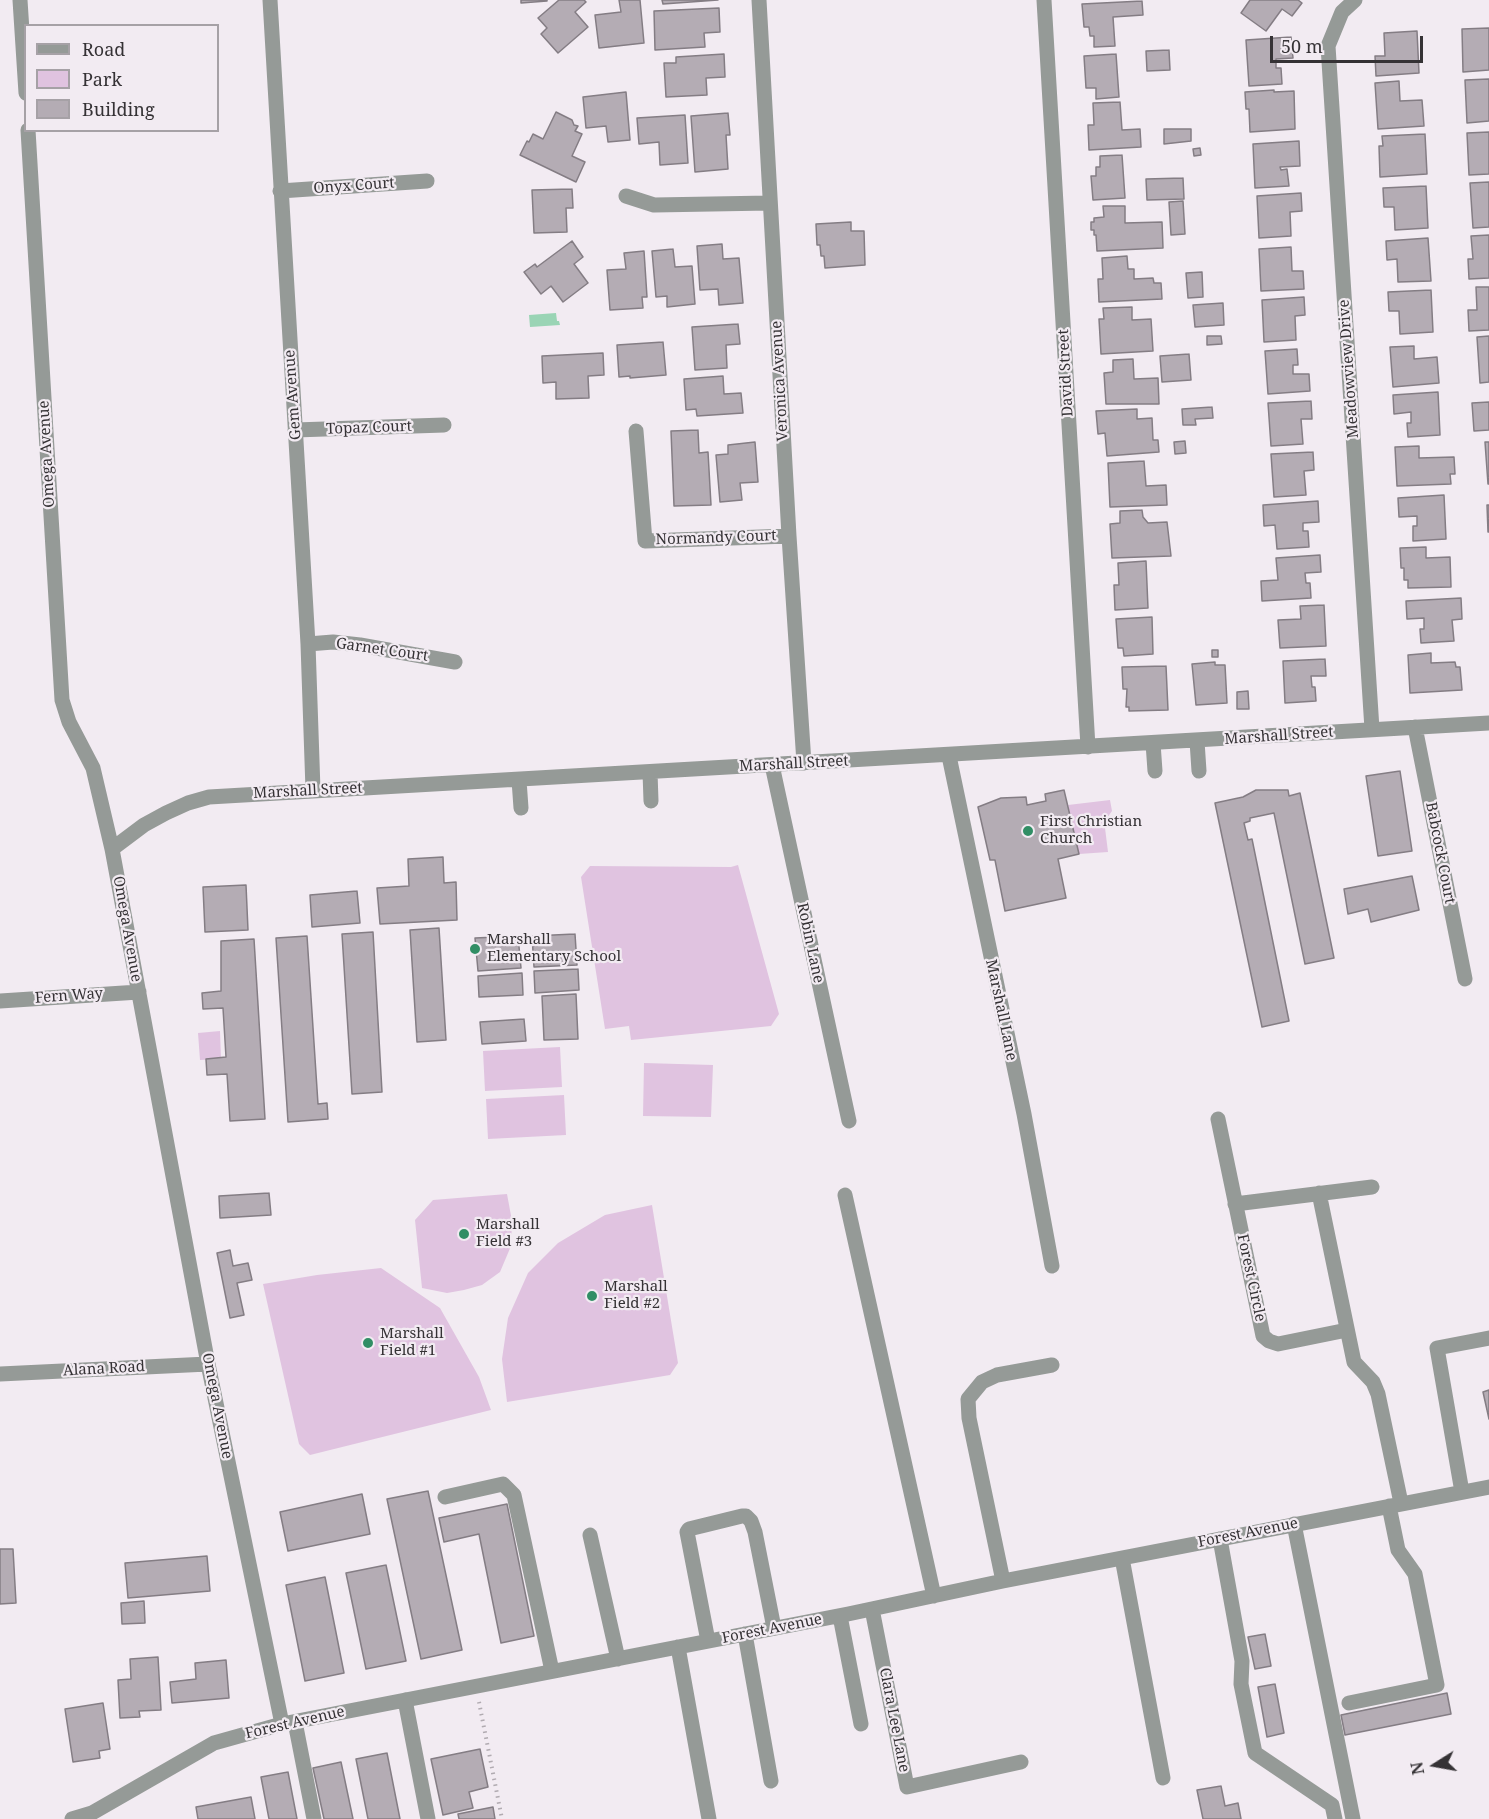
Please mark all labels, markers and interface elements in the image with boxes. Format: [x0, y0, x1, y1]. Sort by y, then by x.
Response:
legend [24, 24, 219, 132]
scale bar [1273, 24, 1426, 62]
text: 50 m [1281, 34, 1323, 58]
text: Road [82, 37, 125, 61]
text: Park [82, 67, 122, 91]
text: Building [82, 97, 155, 121]
street label: Onyx Court [313, 174, 395, 198]
street label: Meadowview Drive [1335, 299, 1363, 439]
street label: Veronica Avenue [768, 320, 792, 442]
street label: David Street [1055, 329, 1077, 417]
street label: Gem Avenue [281, 349, 305, 441]
street label: Omega Avenue [35, 400, 59, 508]
street label: Topaz Court [326, 418, 412, 438]
street label: Normandy Court [655, 527, 777, 549]
street label: Garnet Court [335, 635, 429, 665]
street label: Marshall Street [1224, 723, 1334, 749]
street label: Marshall Street [739, 752, 849, 776]
street label: Marshall Street [253, 779, 363, 803]
street label: Babcock Court [1421, 801, 1459, 905]
place label: First Christian Church [1040, 813, 1142, 848]
marker: First Christian Church [1021, 824, 1035, 838]
street label: Omega Avenue [109, 875, 145, 983]
street label: Robin Lane [793, 901, 827, 985]
place label: Marshall Elementary School [487, 931, 621, 966]
marker: Marshall Elementary School [468, 942, 482, 956]
street label: Marshall Lane [981, 958, 1021, 1062]
street label: Fern Way [34, 985, 104, 1007]
place label: Marshall Field #3 [476, 1216, 540, 1251]
marker: Marshall Field #3 [457, 1227, 471, 1241]
street label: Forest Circle [1233, 1233, 1269, 1323]
place label: Marshall Field #2 [604, 1278, 668, 1313]
marker: Marshall Field #2 [585, 1289, 599, 1303]
place label: Marshall Field #1 [380, 1325, 444, 1360]
marker: Marshall Field #1 [361, 1336, 375, 1350]
street label: Omega Avenue [198, 1352, 236, 1460]
street label: Alana Road [63, 1358, 145, 1380]
street label: Forest Avenue [1196, 1514, 1300, 1552]
street label: Forest Avenue [720, 1610, 824, 1648]
street label: Clara Lee Lane [875, 1666, 913, 1774]
street label: Forest Avenue [244, 1703, 346, 1743]
north arrow [1405, 1735, 1465, 1795]
text: N [1405, 1760, 1429, 1777]

